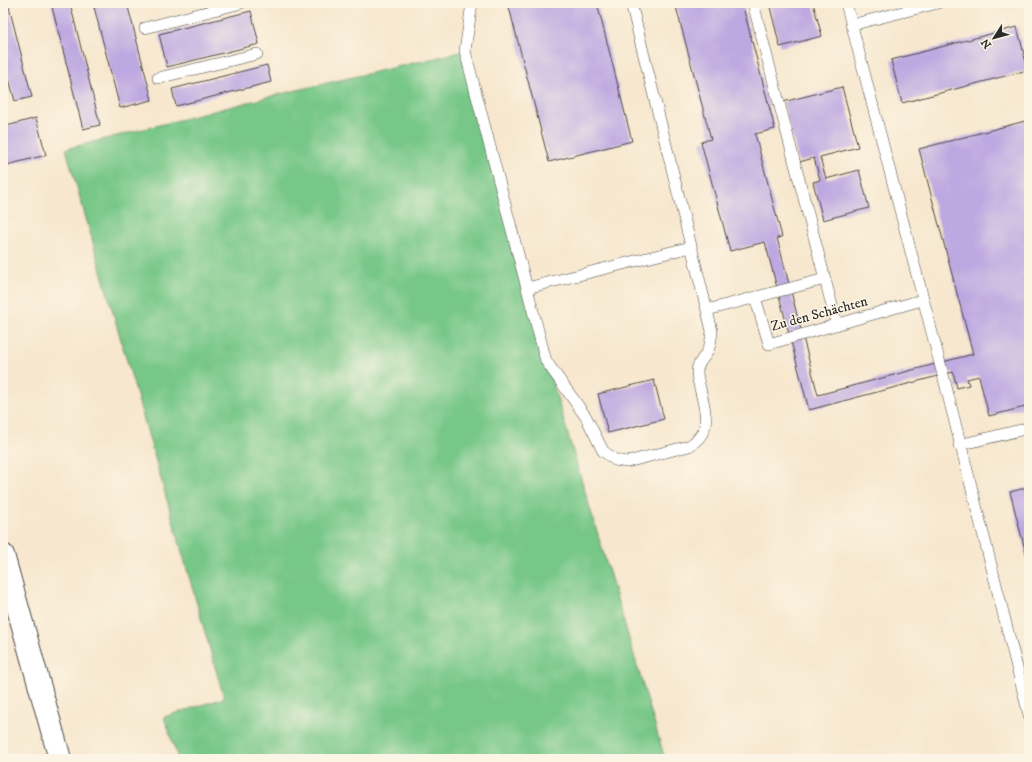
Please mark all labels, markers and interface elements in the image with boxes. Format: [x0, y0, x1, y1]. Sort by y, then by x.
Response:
north arrow [974, 18, 1014, 58]
text: N [978, 36, 995, 51]
street label: Zu den Schächten [769, 292, 870, 336]

